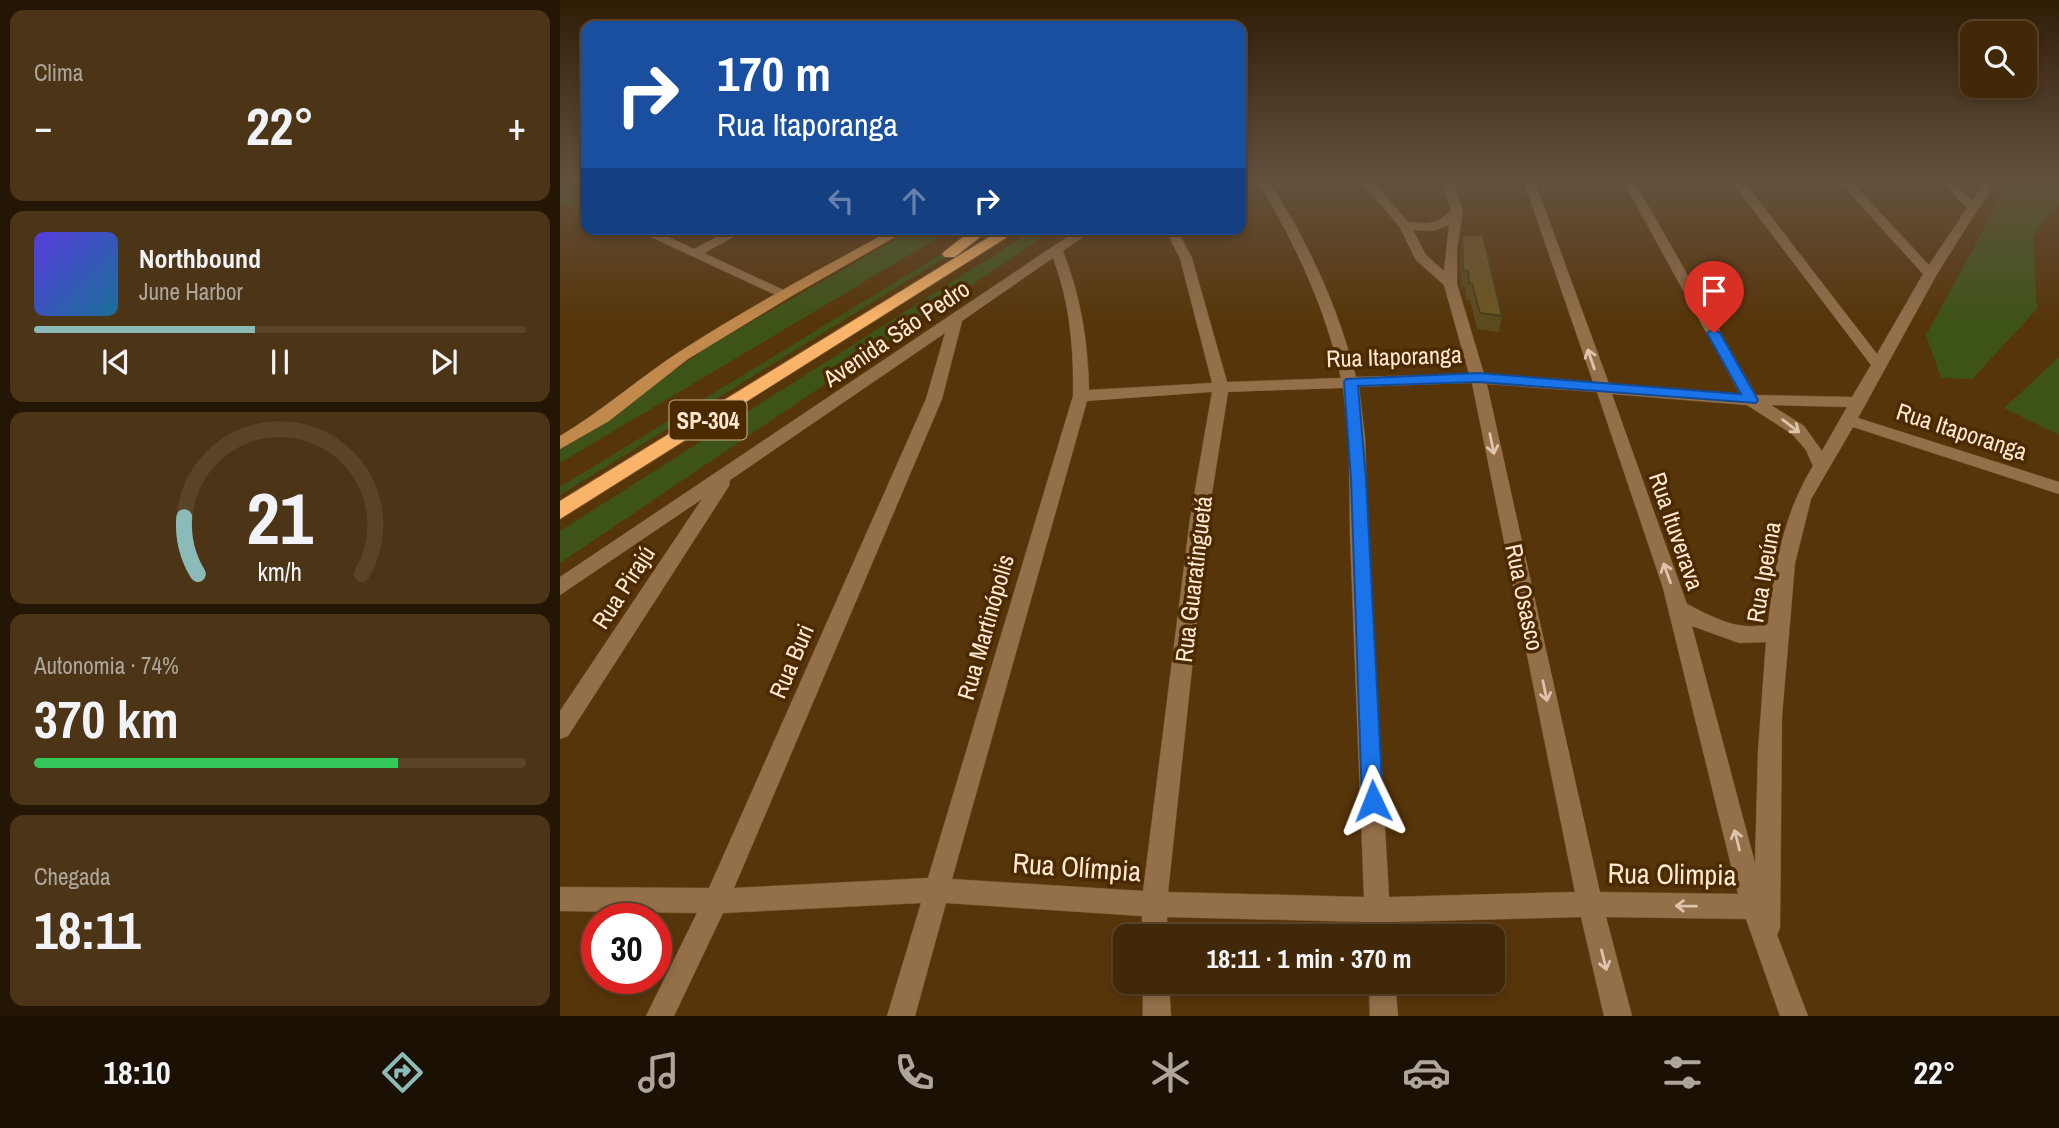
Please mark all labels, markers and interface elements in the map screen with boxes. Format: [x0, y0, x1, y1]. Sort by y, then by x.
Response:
map controls [1960, 21, 2037, 98]
button: search [1960, 21, 2037, 98]
text: 170 m [717, 40, 831, 106]
icon: right [602, 49, 693, 140]
text: Clima [34, 57, 83, 88]
text: 22° [246, 91, 314, 161]
text: − [34, 101, 52, 152]
text: + [508, 101, 526, 152]
text: Rua Itaporanga [717, 103, 898, 146]
icon: left [822, 182, 860, 220]
icon: ahead [895, 182, 933, 220]
icon: right [968, 182, 1006, 220]
text: Northbound [139, 241, 261, 276]
pin [1684, 261, 1744, 333]
street label: Avenida São Pedro [816, 272, 976, 394]
icon: arrive [1695, 272, 1733, 310]
text: June Harbor [139, 276, 243, 307]
street label: Rua Itaporanga [1326, 338, 1462, 374]
icon: previous [97, 343, 135, 381]
icon: pause [261, 343, 299, 381]
icon: next [425, 343, 463, 381]
one-way arrow [1584, 348, 1596, 370]
street label: Rua Itaporanga [1893, 395, 2032, 467]
road number: SP-304 [670, 400, 746, 440]
one-way arrow [1782, 419, 1800, 434]
one-way arrow [1486, 432, 1499, 455]
street label: Rua Ituverava [1642, 468, 1712, 594]
text: 21 [247, 469, 314, 567]
street label: Rua Guaratinguetá [1167, 494, 1219, 664]
street label: Rua Ipeúna [1738, 519, 1788, 625]
street label: Rua Pirajú [584, 539, 662, 635]
street label: Rua Osasco [1498, 541, 1552, 653]
street label: Rua Martinópolis [949, 551, 1021, 703]
text: km/h [258, 555, 302, 589]
one-way arrow [1660, 562, 1673, 584]
street label: Rua Buri [761, 619, 821, 703]
text: Autonomia · 74% [34, 650, 179, 681]
one-way arrow [1538, 679, 1552, 702]
text: 370 km [34, 684, 179, 754]
position arrow [1336, 764, 1410, 838]
one-way arrow [1730, 830, 1743, 852]
street label: Rua Olímpia [1011, 844, 1143, 890]
street label: Rua Olimpia [1607, 854, 1737, 894]
text: Chegada [34, 861, 111, 892]
text: 18:11 [34, 895, 141, 965]
one-way arrow [1674, 899, 1697, 912]
speed limit sign: 30 [581, 903, 672, 994]
text: 18:11 · 1 min · 370 m [1206, 941, 1412, 976]
one-way arrow [1598, 948, 1611, 971]
icon: directions [378, 1048, 427, 1097]
icon: music [634, 1048, 683, 1097]
icon: phone [890, 1048, 939, 1097]
icon: climate [1146, 1048, 1195, 1097]
icon: car [1402, 1048, 1451, 1097]
icon: filters [1658, 1048, 1707, 1097]
text: 18:10 [103, 1051, 171, 1094]
text: 22° [1913, 1051, 1955, 1094]

